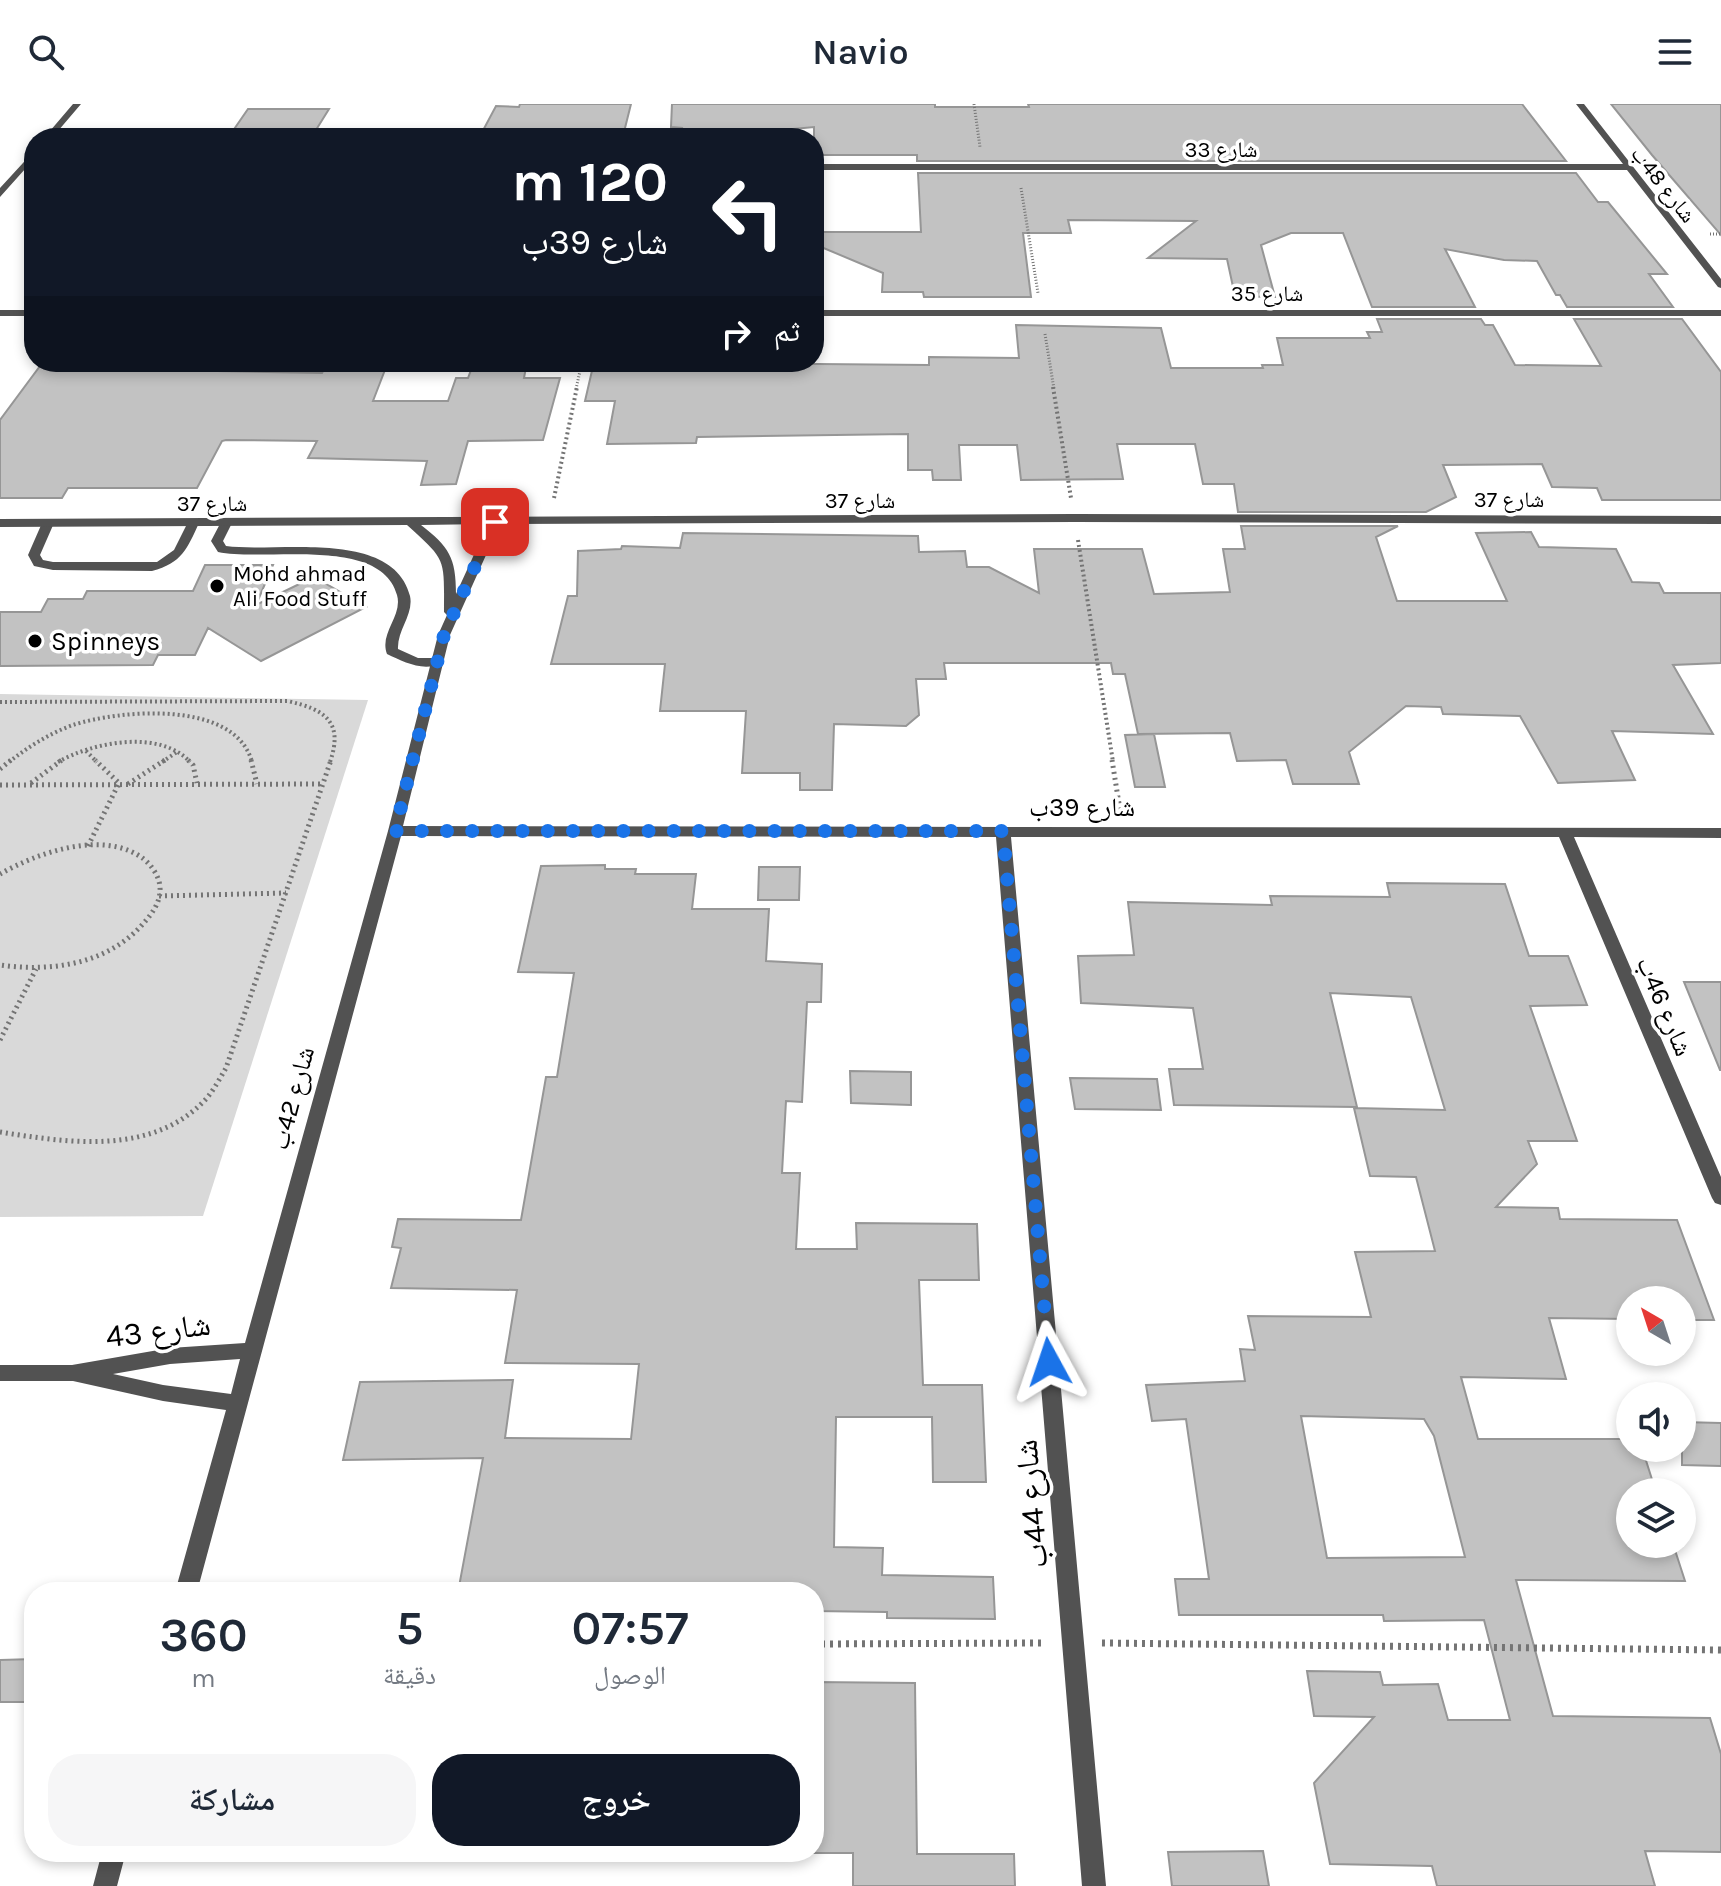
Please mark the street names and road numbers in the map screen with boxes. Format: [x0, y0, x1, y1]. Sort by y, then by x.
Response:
street label: شارع 33 [1184, 137, 1258, 163]
street label: شارع 48ب [1625, 141, 1701, 228]
street label: شارع 35 [1231, 281, 1303, 307]
street label: شارع 37 [1474, 487, 1544, 513]
street label: شارع 37 [825, 488, 895, 514]
street label: شارع 37 [177, 491, 247, 517]
street label: شارع 39ب [1029, 792, 1135, 823]
street label: شارع 46ب [1630, 952, 1699, 1061]
street label: شارع 42ب [264, 1043, 321, 1153]
street label: شارع 43 [104, 1306, 213, 1356]
street label: شارع 44ب [1007, 1438, 1057, 1570]

